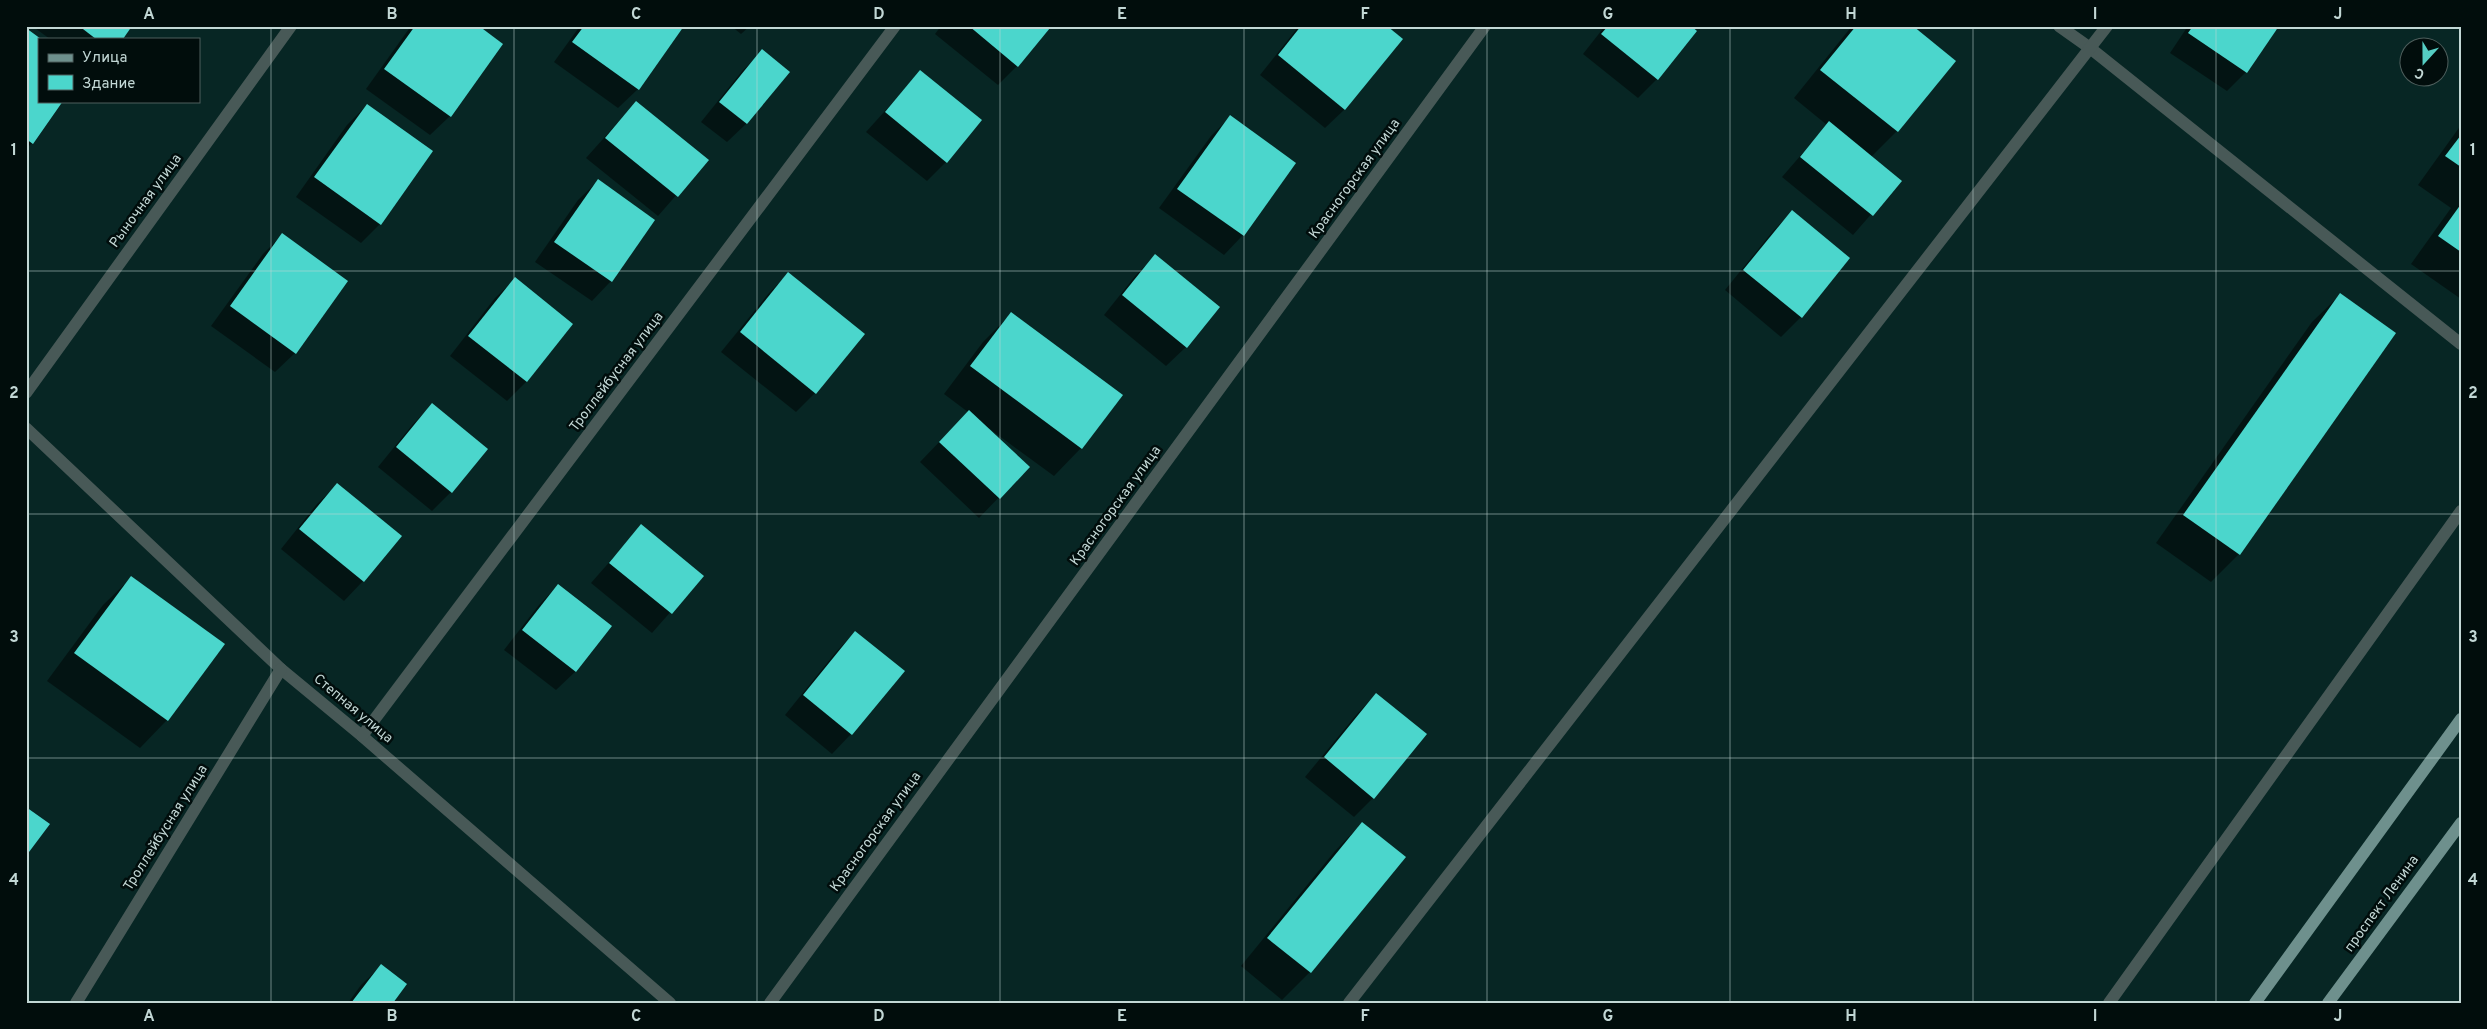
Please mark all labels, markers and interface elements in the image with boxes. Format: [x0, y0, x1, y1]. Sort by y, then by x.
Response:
text: A [143, 5, 155, 25]
text: B [386, 5, 398, 25]
text: C [631, 5, 641, 25]
text: D [873, 5, 885, 25]
text: E [1117, 5, 1127, 25]
text: F [1360, 5, 1370, 25]
text: G [1603, 5, 1613, 25]
text: H [1845, 5, 1857, 25]
text: I [2093, 5, 2097, 25]
text: J [2334, 5, 2342, 25]
legend [38, 38, 200, 102]
north arrow [2400, 38, 2450, 88]
text: Улица [82, 49, 127, 68]
text: С [2413, 63, 2427, 82]
text: Здание [82, 75, 135, 94]
street label: Красногорская улица [1306, 116, 1404, 242]
text: 1 [11, 141, 17, 161]
text: 1 [2470, 141, 2476, 161]
street label: Рыночная улица [106, 151, 186, 251]
street label: Троллейбусная улица [566, 309, 668, 435]
text: 2 [9, 384, 19, 404]
text: 2 [2468, 384, 2478, 404]
street label: Красногорская улица [1067, 443, 1165, 569]
text: 3 [9, 628, 19, 648]
text: 3 [2468, 628, 2478, 648]
street label: Степная улица [310, 671, 396, 747]
street label: Троллейбусная улица [120, 762, 212, 894]
street label: Красногорская улица [827, 769, 925, 895]
street label: проспект Ленина [2341, 852, 2423, 956]
text: 4 [9, 871, 19, 891]
text: 4 [2468, 871, 2478, 891]
text: A [143, 1007, 155, 1027]
text: B [386, 1007, 398, 1027]
text: C [631, 1007, 641, 1027]
text: D [873, 1007, 885, 1027]
text: E [1117, 1007, 1127, 1027]
text: F [1360, 1007, 1370, 1027]
text: G [1603, 1007, 1613, 1027]
text: H [1845, 1007, 1857, 1027]
text: I [2093, 1007, 2097, 1027]
text: J [2334, 1007, 2342, 1027]

